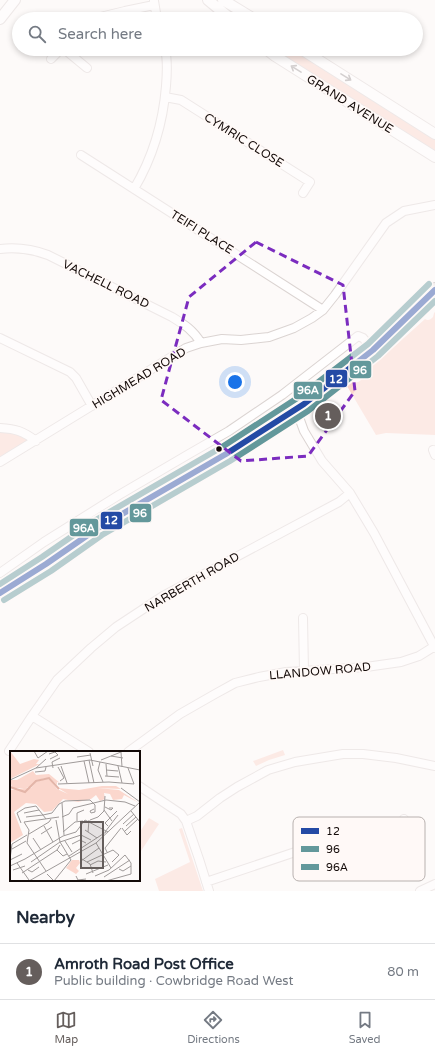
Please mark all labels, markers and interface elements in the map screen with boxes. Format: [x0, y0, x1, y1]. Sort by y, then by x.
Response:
search box [12, 12, 423, 56]
icon: search [26, 23, 48, 45]
text: Search here [58, 25, 142, 43]
one-way arrow [290, 65, 301, 73]
street label: GRAND AVENUE [304, 72, 396, 136]
one-way arrow [340, 74, 352, 82]
street label: CYMRIC CLOSE [202, 110, 287, 170]
street label: TEIFI PLACE [168, 207, 236, 257]
street label: VACHELL ROAD [60, 257, 152, 311]
street label: HIGHMEAD ROAD [90, 344, 188, 412]
line badge: 96 [349, 360, 372, 379]
text: 96 [353, 364, 367, 377]
line badge: 12 [325, 369, 348, 388]
your location [225, 372, 245, 392]
text: 12 [329, 373, 343, 386]
line badge: 96A [293, 381, 323, 400]
text: 96A [297, 384, 319, 397]
pin: 1 [315, 401, 341, 431]
unlabelled marker [214, 444, 224, 454]
line badge: 96 [129, 503, 152, 523]
text: 96 [133, 507, 147, 520]
line badge: 12 [100, 511, 123, 530]
text: 12 [104, 514, 118, 527]
line badge: 96A [69, 518, 99, 537]
text: 96A [73, 522, 95, 535]
street label: NARBERTH ROAD [142, 549, 242, 615]
street label: LLANDOW ROAD [268, 660, 372, 682]
inset map [10, 751, 140, 881]
legend [293, 817, 425, 881]
text: 12 [326, 825, 340, 838]
text: 96 [326, 843, 340, 856]
text: 96A [326, 861, 348, 874]
text: Nearby [16, 907, 75, 928]
text: Amroth Road Post Office [54, 955, 234, 973]
text: 1 [25, 964, 33, 980]
text: 80 m [387, 964, 419, 980]
text: Public building · Cowbridge Road West [54, 973, 293, 989]
tab: Map [54, 1009, 78, 1046]
tab: Directions [187, 1009, 240, 1046]
tab: Saved [349, 1009, 381, 1046]

